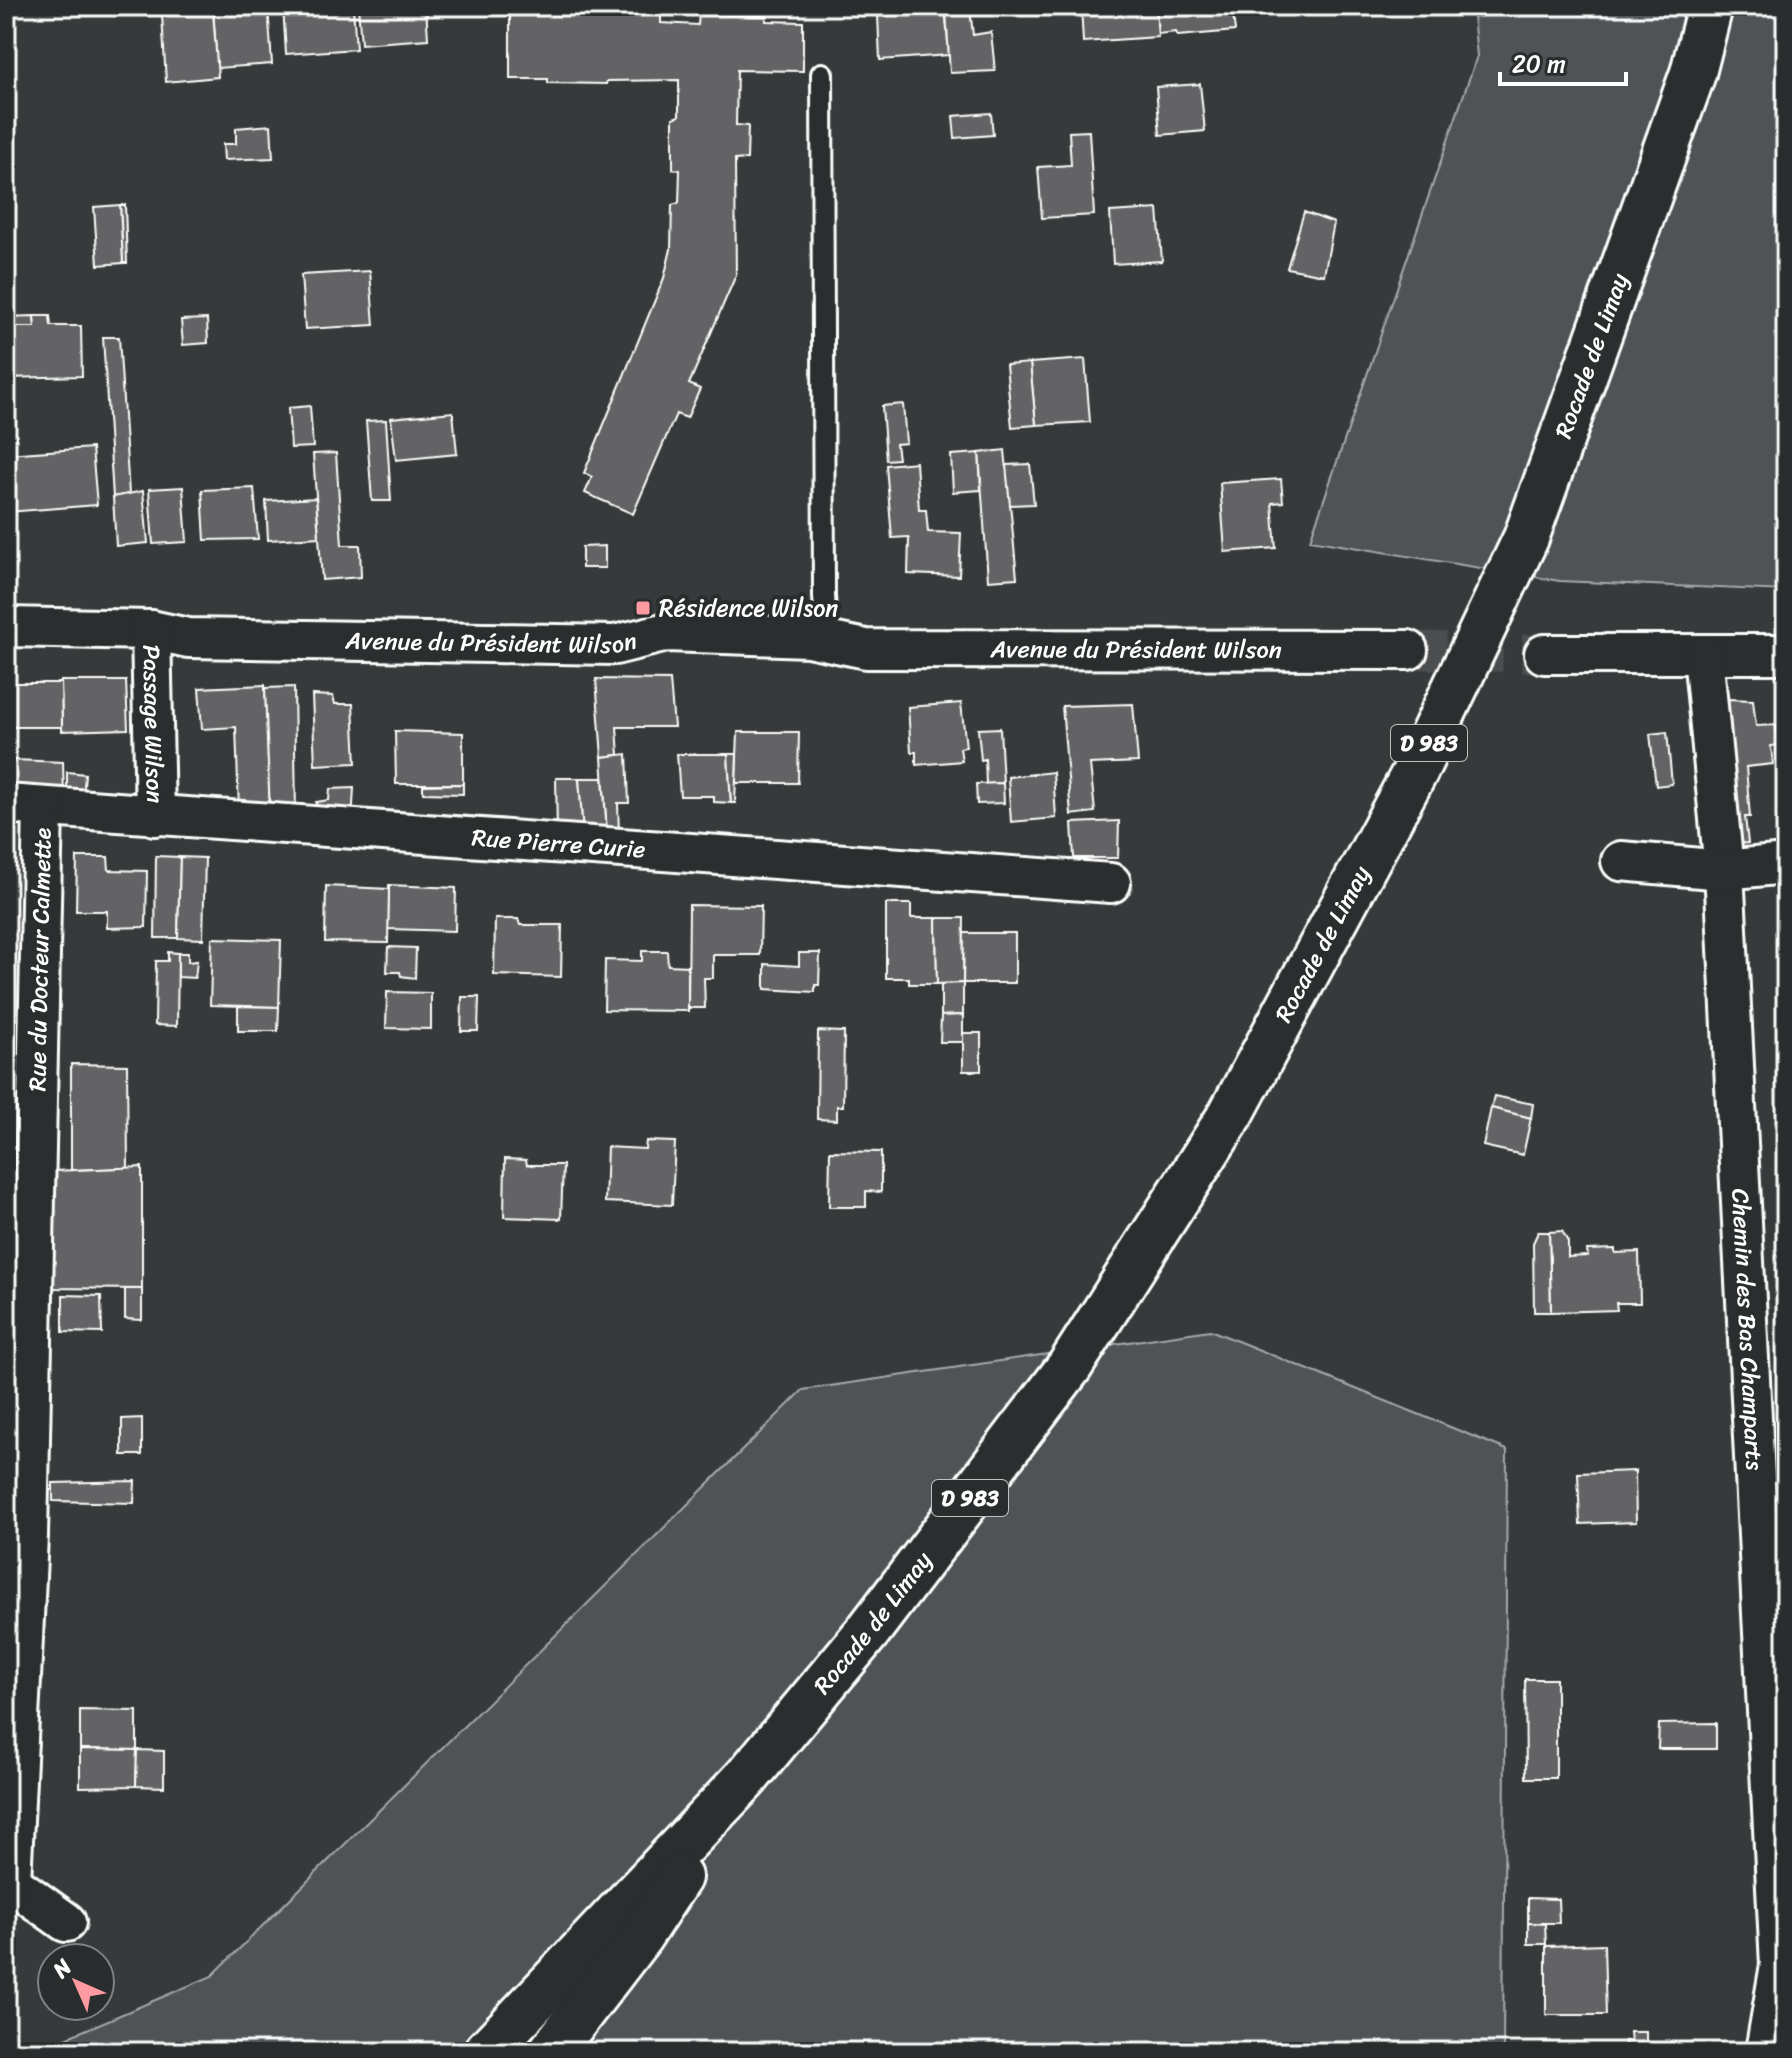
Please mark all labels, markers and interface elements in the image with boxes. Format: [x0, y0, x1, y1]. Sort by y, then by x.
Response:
scale bar [1500, 36, 1626, 86]
text: 20 m [1512, 43, 1566, 85]
street label: Rocade de Limay [1542, 267, 1641, 444]
place label: Résidence Wilson [659, 587, 838, 629]
marker: Résidence Wilson [634, 599, 652, 617]
street label: Avenue du Président Wilson [344, 619, 641, 666]
street label: Avenue du Président Wilson [989, 628, 1282, 671]
street label: Passage Wilson [130, 644, 176, 804]
road number: D 983 [1391, 725, 1467, 761]
street label: Rue Pierre Curie [470, 816, 647, 871]
street label: Rue du Docteur Calmette [16, 827, 64, 1092]
street label: Rocade de Limay [1263, 857, 1382, 1030]
street label: Chemin des Bas Champarts [1719, 1187, 1776, 1471]
road number: D 983 [932, 1480, 1008, 1516]
street label: Rocade de Limay [802, 1542, 943, 1704]
north arrow [36, 1942, 116, 2022]
text: N [42, 1949, 82, 1988]

